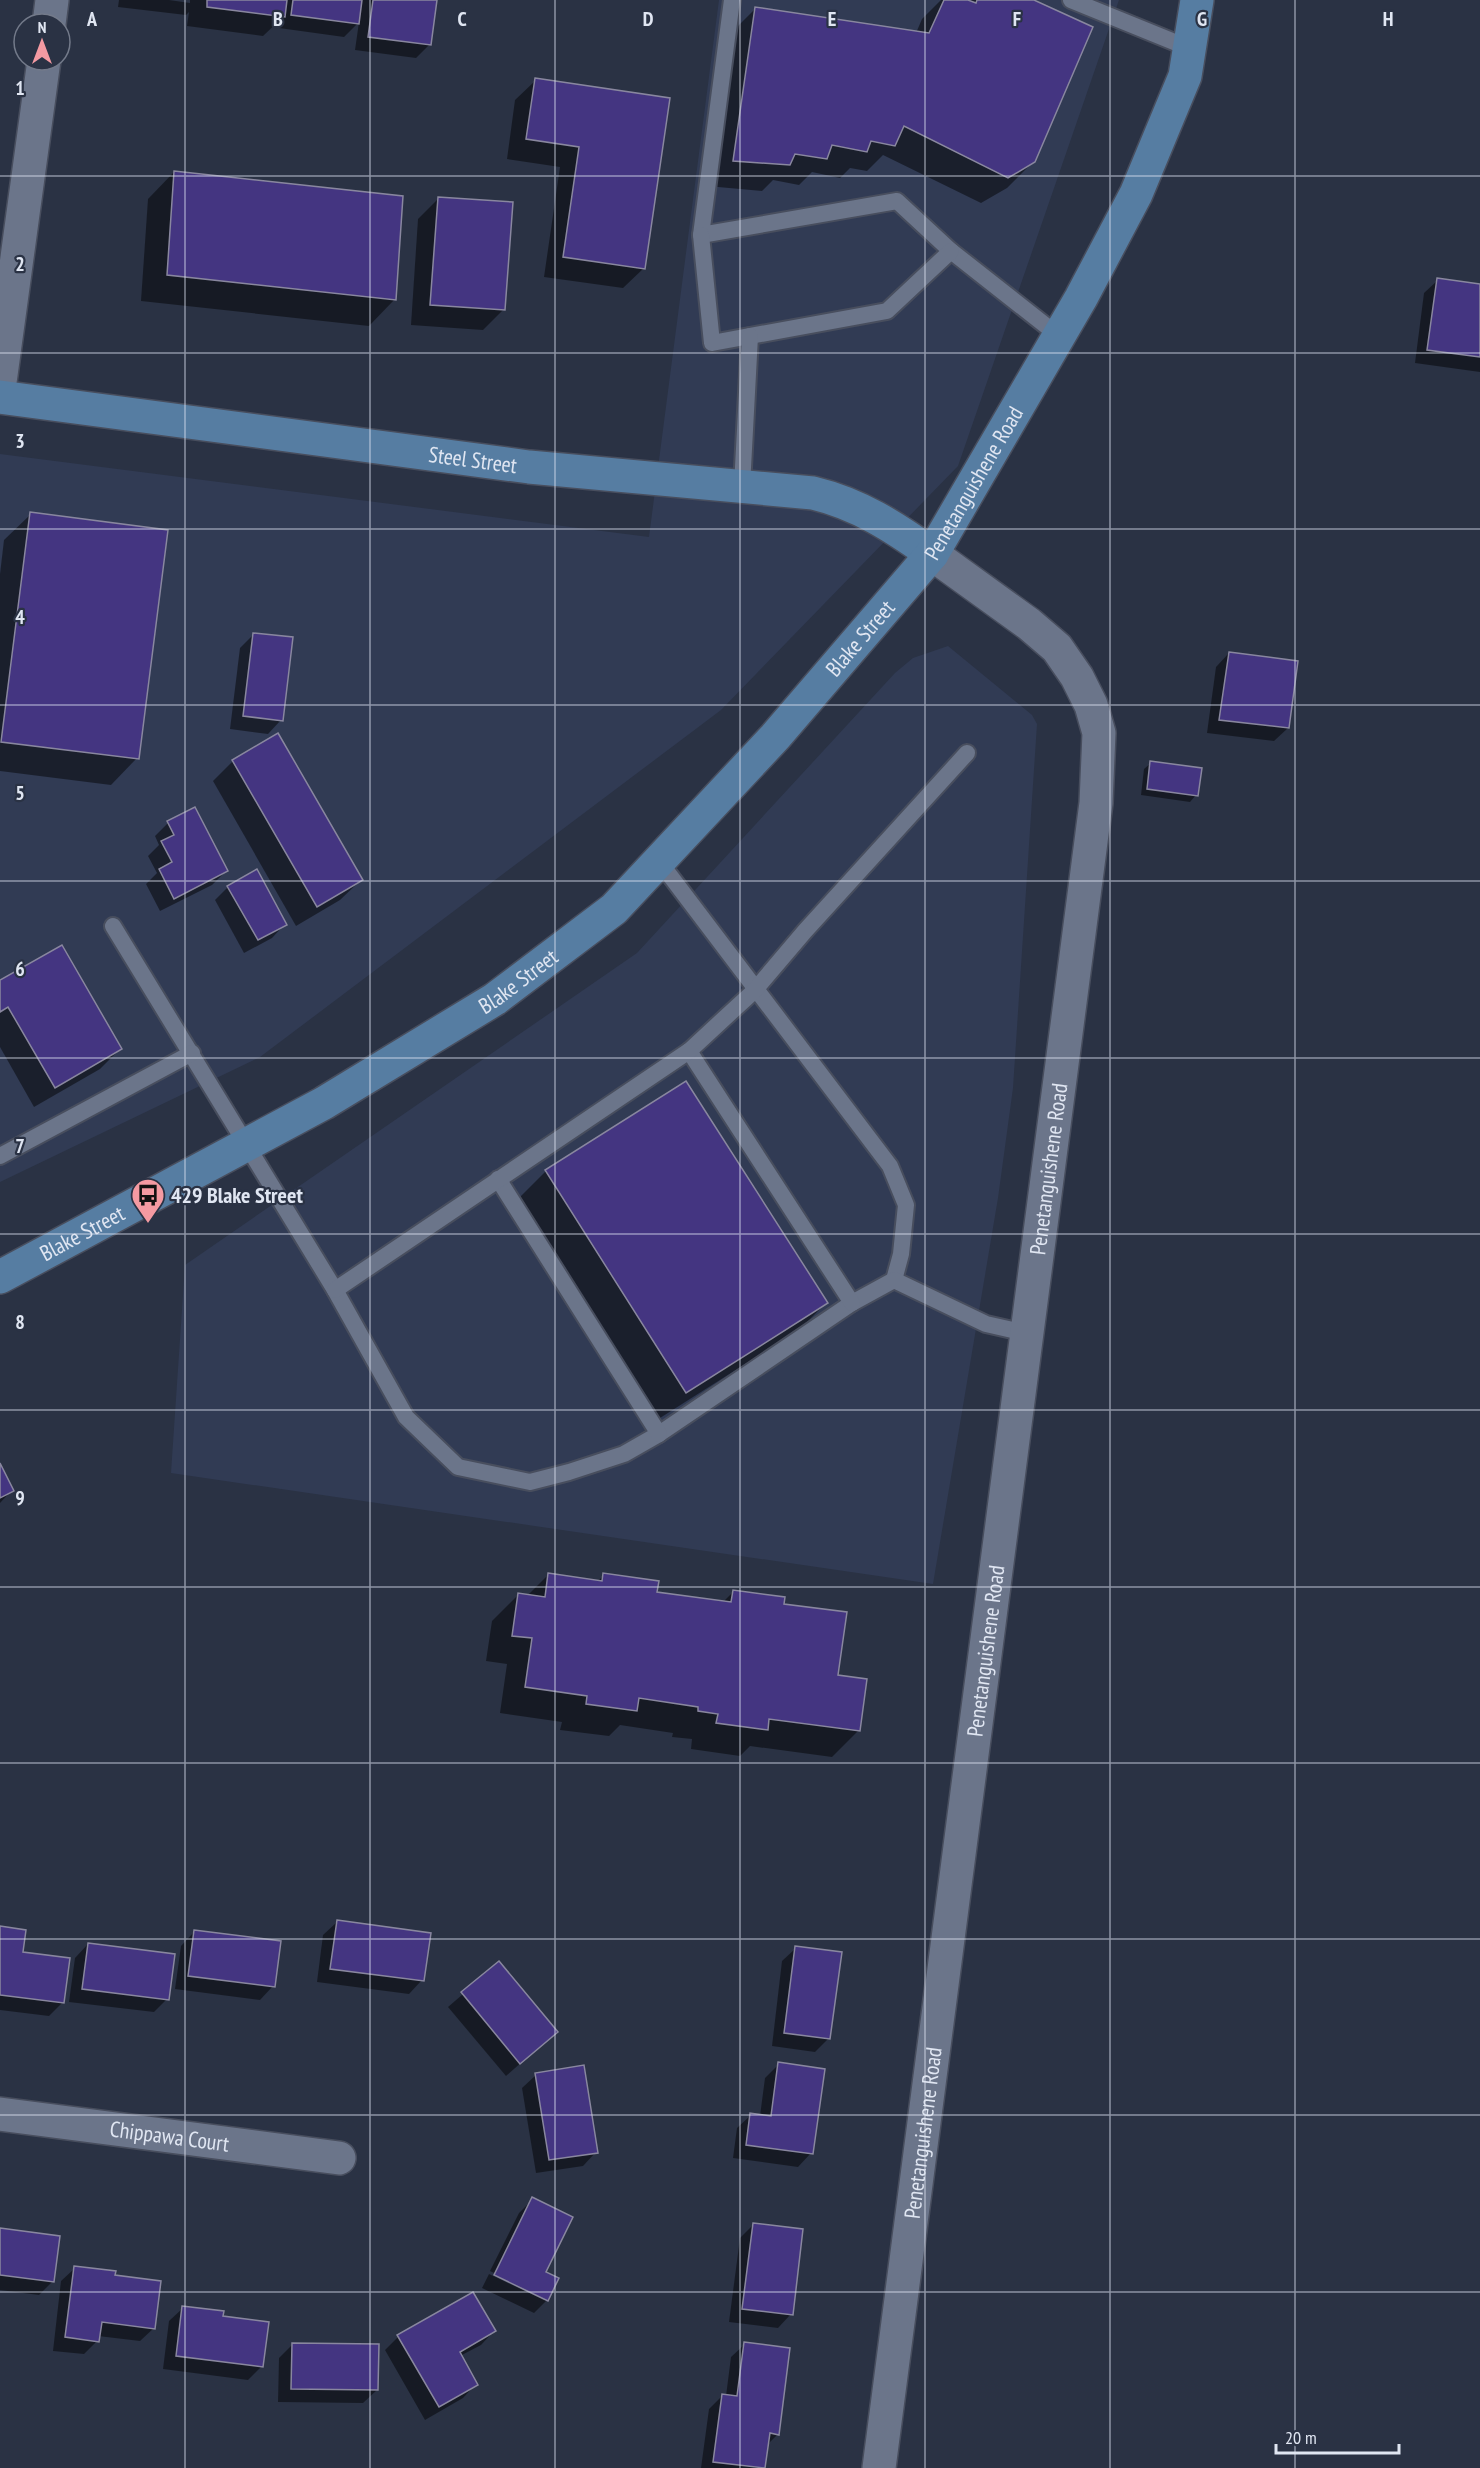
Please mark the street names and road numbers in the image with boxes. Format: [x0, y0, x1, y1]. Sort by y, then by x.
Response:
street label: Penetanguishene Road [918, 401, 1029, 565]
street label: Steel Street [427, 440, 519, 479]
street label: Blake Street [819, 594, 900, 682]
street label: Blake Street [473, 943, 563, 1020]
street label: Penetanguishene Road [1023, 1082, 1073, 1256]
street label: Blake Street [35, 1199, 129, 1267]
street label: Penetanguishene Road [960, 1563, 1011, 1738]
street label: Penetanguishene Road [898, 2045, 948, 2220]
street label: Chippawa Court [108, 2114, 231, 2158]

